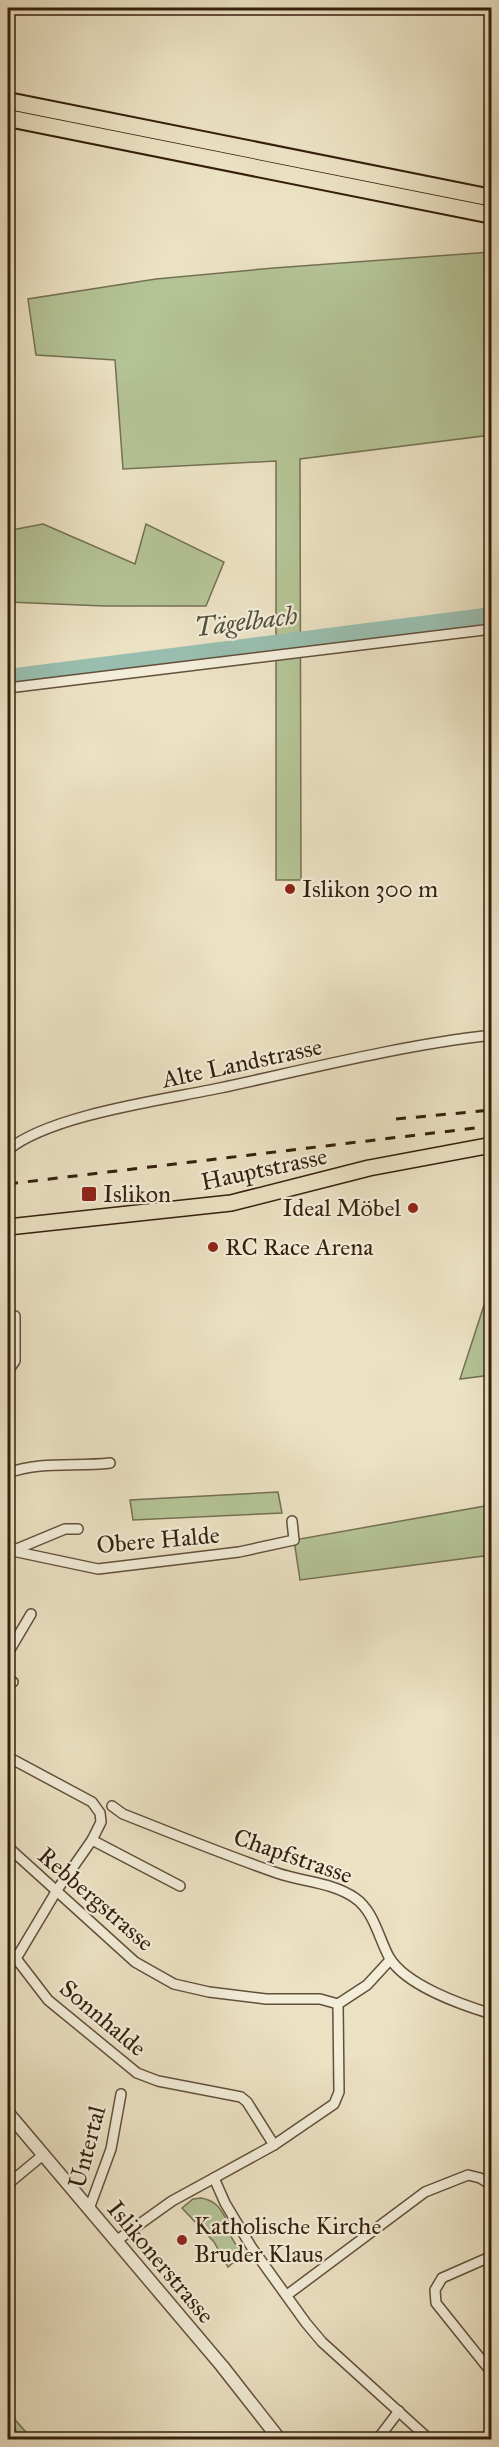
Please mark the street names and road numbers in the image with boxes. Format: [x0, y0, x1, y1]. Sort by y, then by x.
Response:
street label: Alte Landstrasse [158, 1031, 325, 1095]
street label: Hauptstrasse [198, 1141, 330, 1197]
street label: Obere Halde [95, 1520, 221, 1560]
street label: Chapfstrasse [230, 1822, 356, 1890]
street label: Rebbergstrasse [32, 1840, 160, 1958]
street label: Sonnhalde [54, 1973, 152, 2063]
street label: Untertal [62, 2102, 112, 2191]
street label: Islikonerstrasse [101, 2195, 221, 2329]

